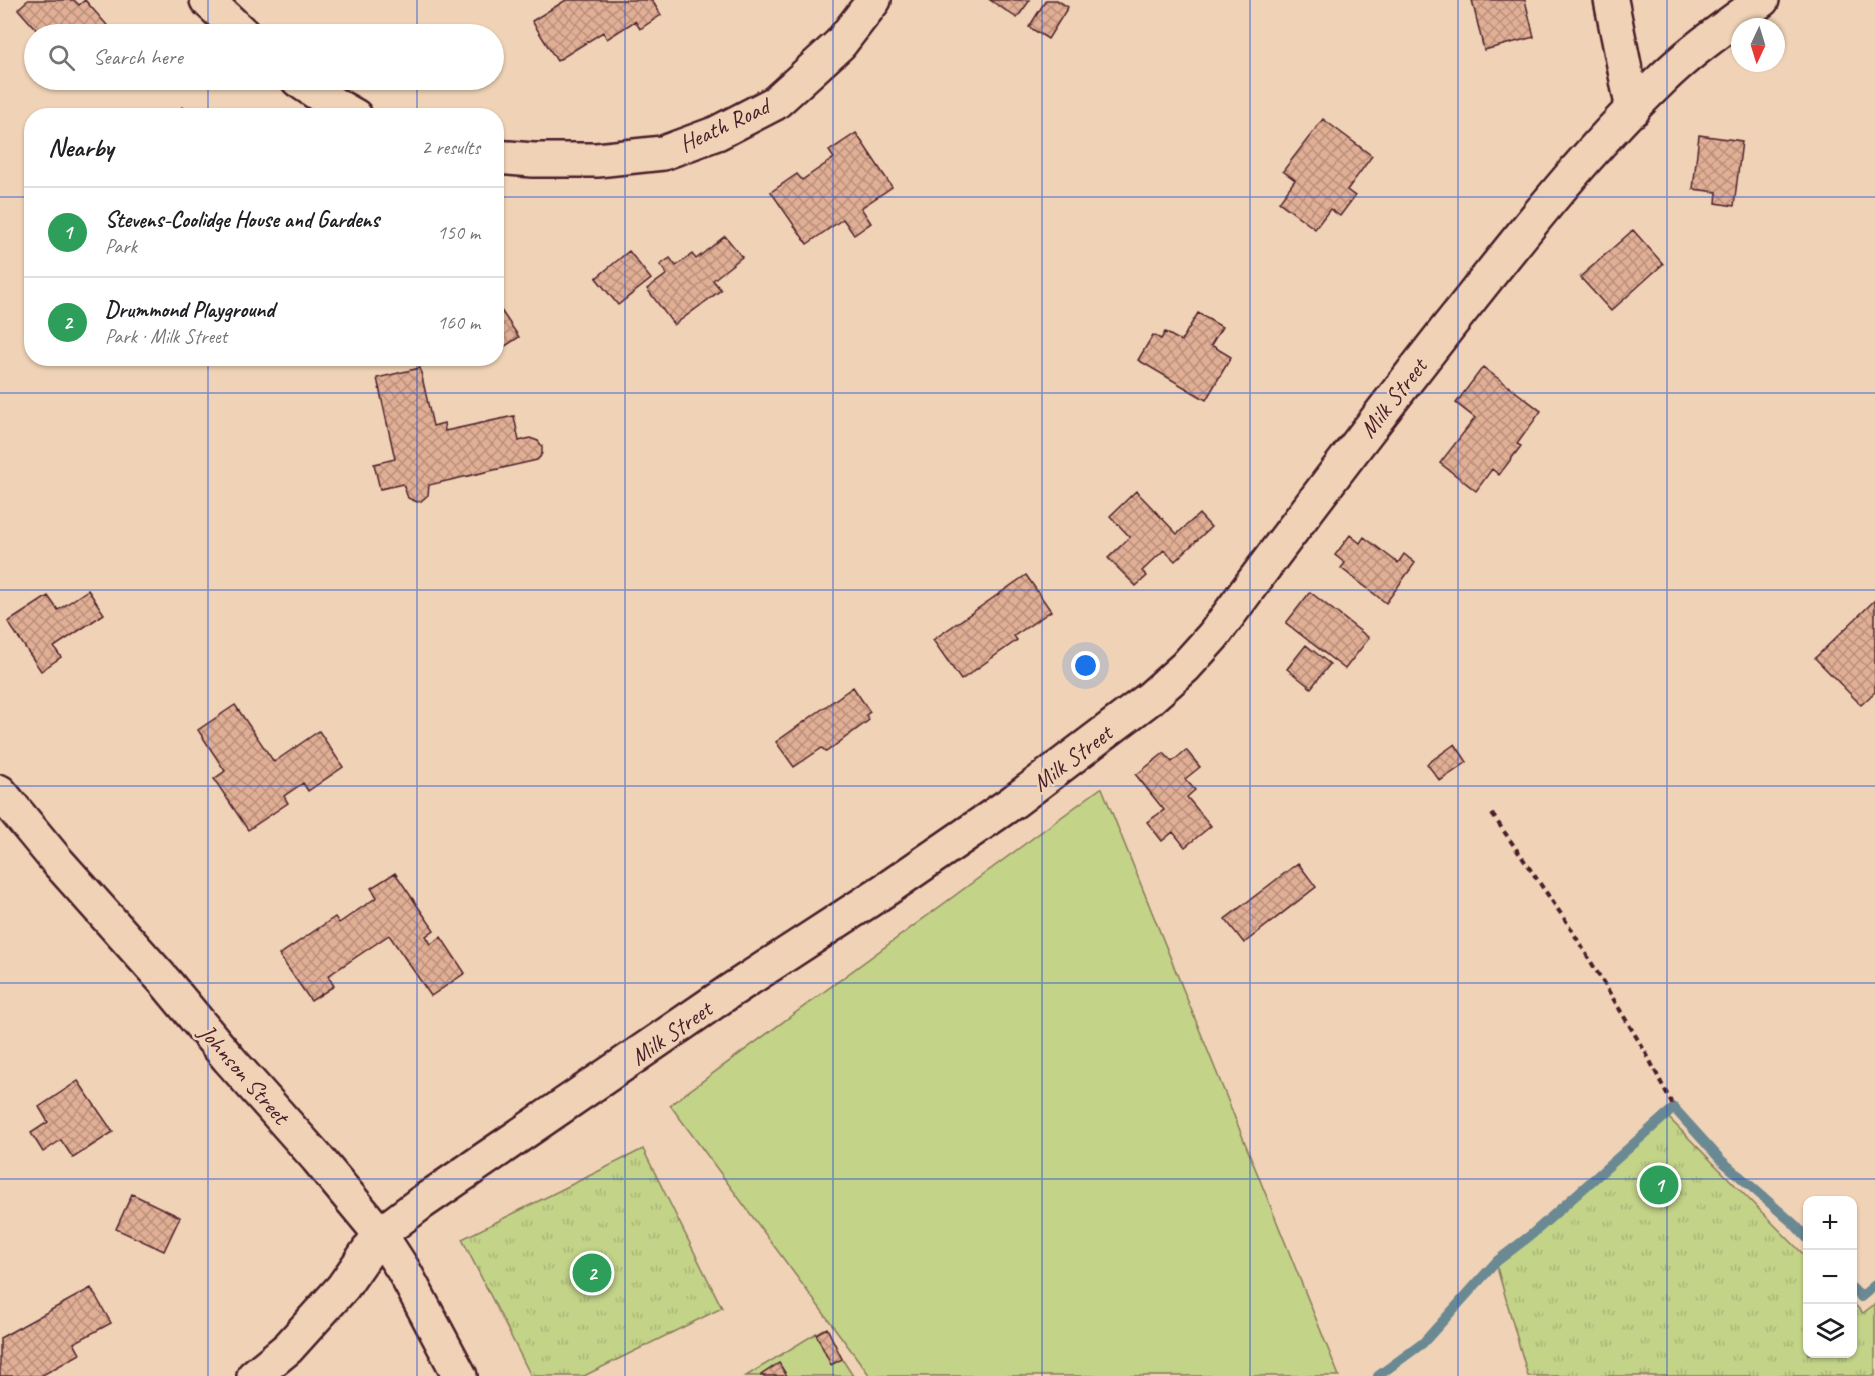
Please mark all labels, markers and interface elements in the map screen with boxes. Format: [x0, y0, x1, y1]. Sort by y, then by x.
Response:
north arrow [1731, 18, 1785, 72]
search box [24, 24, 504, 90]
icon: search [45, 41, 78, 74]
text: Search here [93, 43, 183, 71]
street label: Heath Road [674, 90, 777, 159]
text: Nearby [48, 131, 113, 164]
text: 2 results [421, 135, 480, 160]
text: Stevens-Coolidge House and Gardens [105, 206, 379, 234]
text: 1 [63, 220, 72, 245]
text: 150 m [437, 220, 480, 245]
text: Park [105, 234, 137, 259]
text: Drummond Playground [105, 296, 274, 324]
text: 2 [63, 310, 72, 335]
text: 160 m [437, 310, 480, 335]
text: Park · Milk Street [105, 324, 227, 349]
street label: Milk Street [1353, 351, 1435, 444]
your location [1071, 651, 1100, 680]
street label: Milk Street [1026, 717, 1120, 798]
street label: Milk Street [625, 993, 719, 1072]
street label: Johnson Street [192, 1017, 297, 1132]
pin: 1 [1640, 1162, 1678, 1208]
map controls [1803, 1196, 1857, 1358]
button: + [1803, 1196, 1857, 1250]
pin: 2 [572, 1250, 612, 1296]
button: − [1803, 1250, 1857, 1304]
button: layers [1803, 1304, 1857, 1358]

